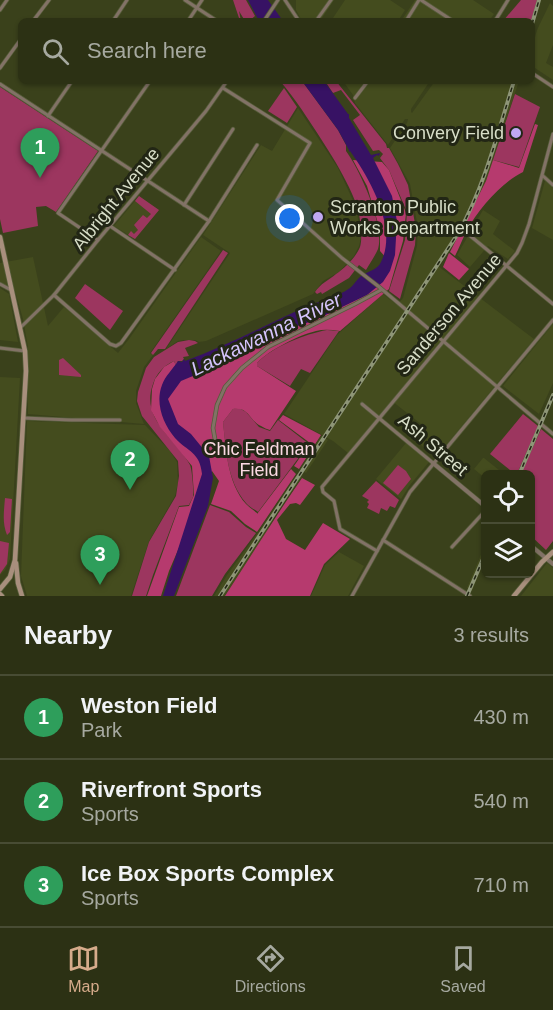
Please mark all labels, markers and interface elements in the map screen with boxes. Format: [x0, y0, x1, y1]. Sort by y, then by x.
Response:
search box [18, 18, 535, 84]
icon: search [39, 35, 72, 68]
text: Search here [87, 38, 207, 63]
place label: Convery Field [393, 123, 504, 143]
marker: Convery Field [509, 126, 523, 140]
pin: 1 [20, 128, 60, 178]
street label: Albright Avenue [69, 144, 163, 254]
place label: Scranton Public Works Department [330, 197, 480, 238]
your location [275, 204, 304, 233]
marker: Scranton Public Works Department [311, 210, 325, 224]
street label: Sanderson Avenue [393, 249, 505, 379]
water label: Lackawanna River [187, 287, 346, 380]
street label: Ash Street [394, 410, 472, 480]
park label: Chic Feldman Field [203, 439, 315, 480]
pin: 2 [110, 440, 150, 490]
map controls [481, 470, 535, 578]
button: locate [481, 470, 535, 524]
button: layers [481, 524, 535, 578]
pin: 3 [80, 536, 120, 585]
text: Nearby [24, 620, 112, 650]
text: 3 results [453, 624, 529, 646]
text: Weston Field [81, 693, 218, 718]
text: 1 [38, 706, 49, 728]
text: 430 m [473, 706, 529, 728]
text: Park [81, 719, 122, 741]
text: Riverfront Sports [81, 777, 262, 802]
text: 2 [38, 790, 49, 812]
text: 540 m [473, 790, 529, 812]
text: Sports [81, 803, 139, 825]
text: Ice Box Sports Complex [81, 861, 334, 886]
text: 3 [38, 874, 49, 896]
text: 710 m [473, 874, 529, 896]
text: Sports [81, 887, 139, 909]
tab: Map [67, 942, 100, 996]
tab: Directions [235, 942, 306, 996]
tab: Saved [440, 942, 486, 996]

